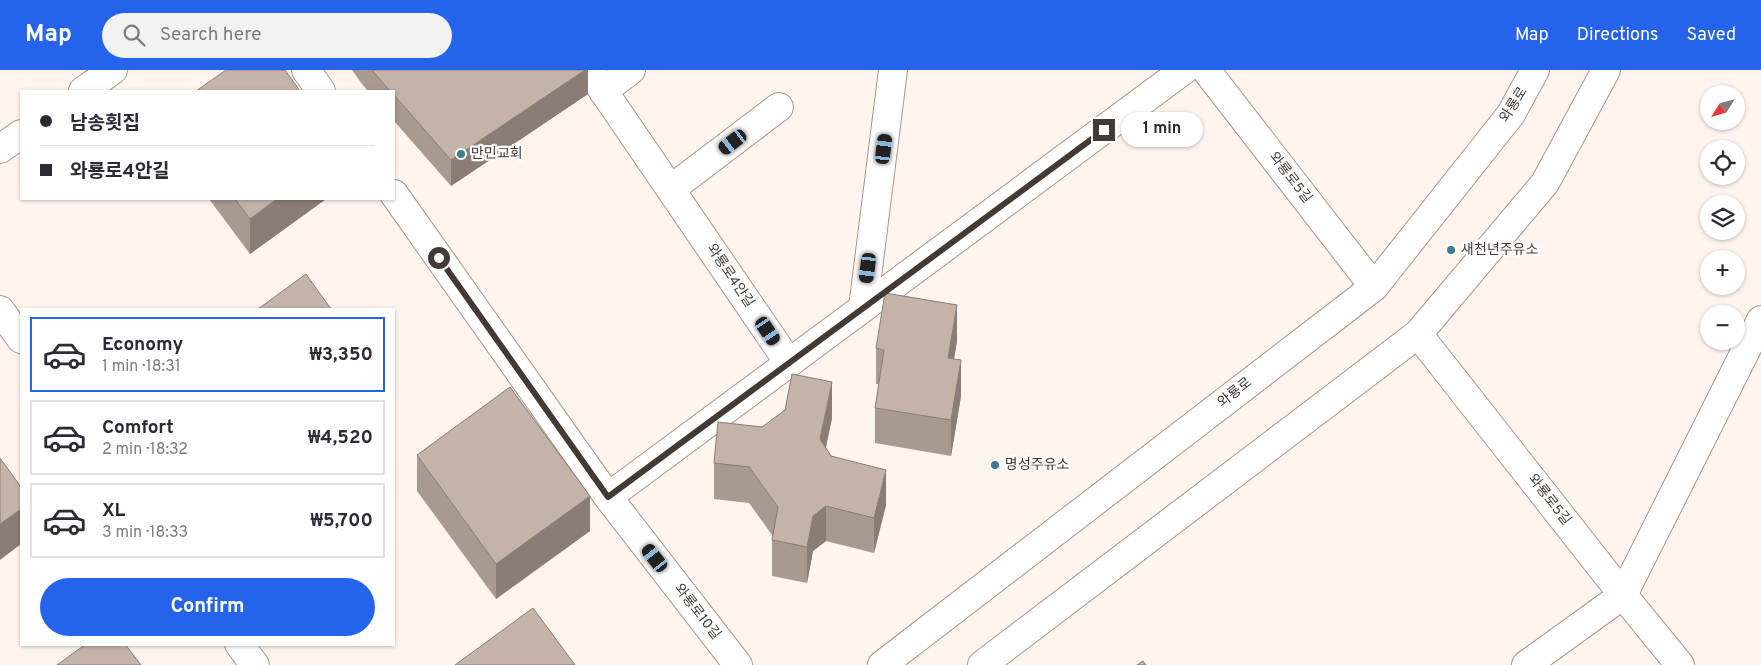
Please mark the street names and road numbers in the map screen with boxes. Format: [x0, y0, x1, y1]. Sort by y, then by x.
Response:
street label: 와룡로 [1497, 84, 1532, 126]
street label: 와룡로5길 [1265, 149, 1315, 207]
street label: 와룡로4안길 [703, 241, 757, 311]
street label: 와룡로 [1215, 374, 1256, 412]
street label: 와룡로5길 [1524, 471, 1574, 529]
street label: 와룡로10길 [670, 581, 724, 643]

